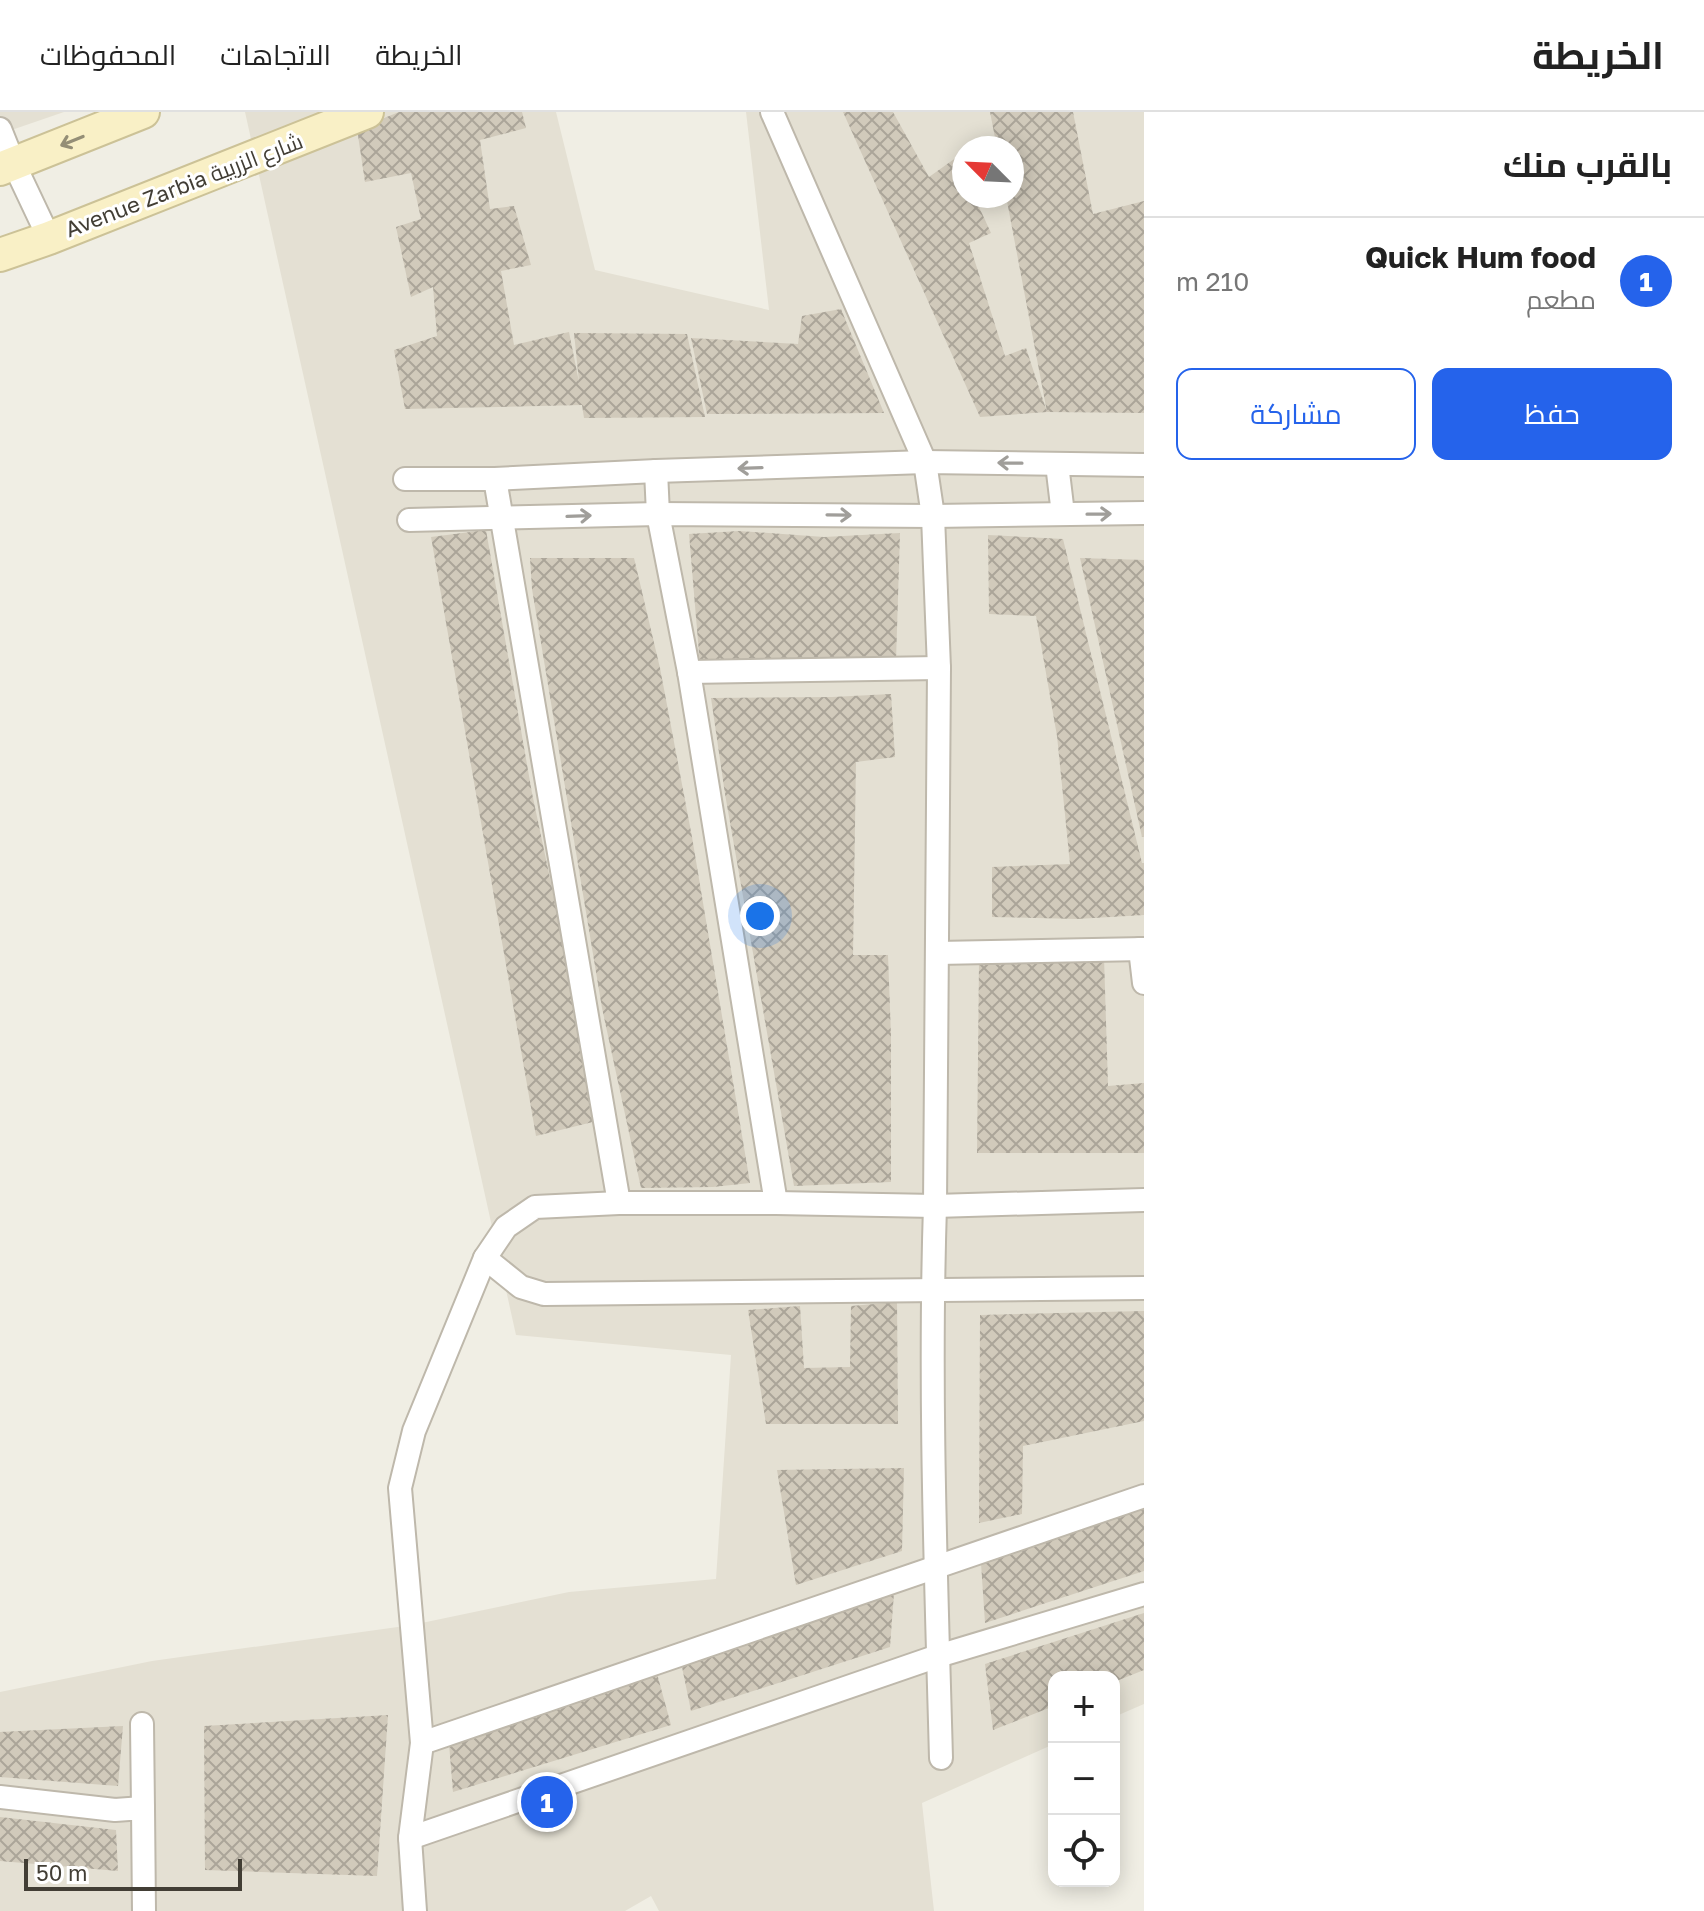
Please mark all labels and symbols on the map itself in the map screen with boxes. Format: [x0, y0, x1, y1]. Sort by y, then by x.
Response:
street label: Avenue Zarbia شارع الزربية [61, 127, 307, 244]
one-way arrow [60, 135, 85, 149]
north arrow [952, 136, 1024, 208]
one-way arrow [997, 455, 1024, 471]
one-way arrow [737, 460, 764, 475]
one-way arrow [1085, 506, 1112, 522]
one-way arrow [825, 508, 852, 523]
one-way arrow [565, 509, 592, 524]
your location [740, 896, 780, 936]
pin: 1 [521, 1772, 573, 1832]
scale bar [24, 1855, 242, 1891]

